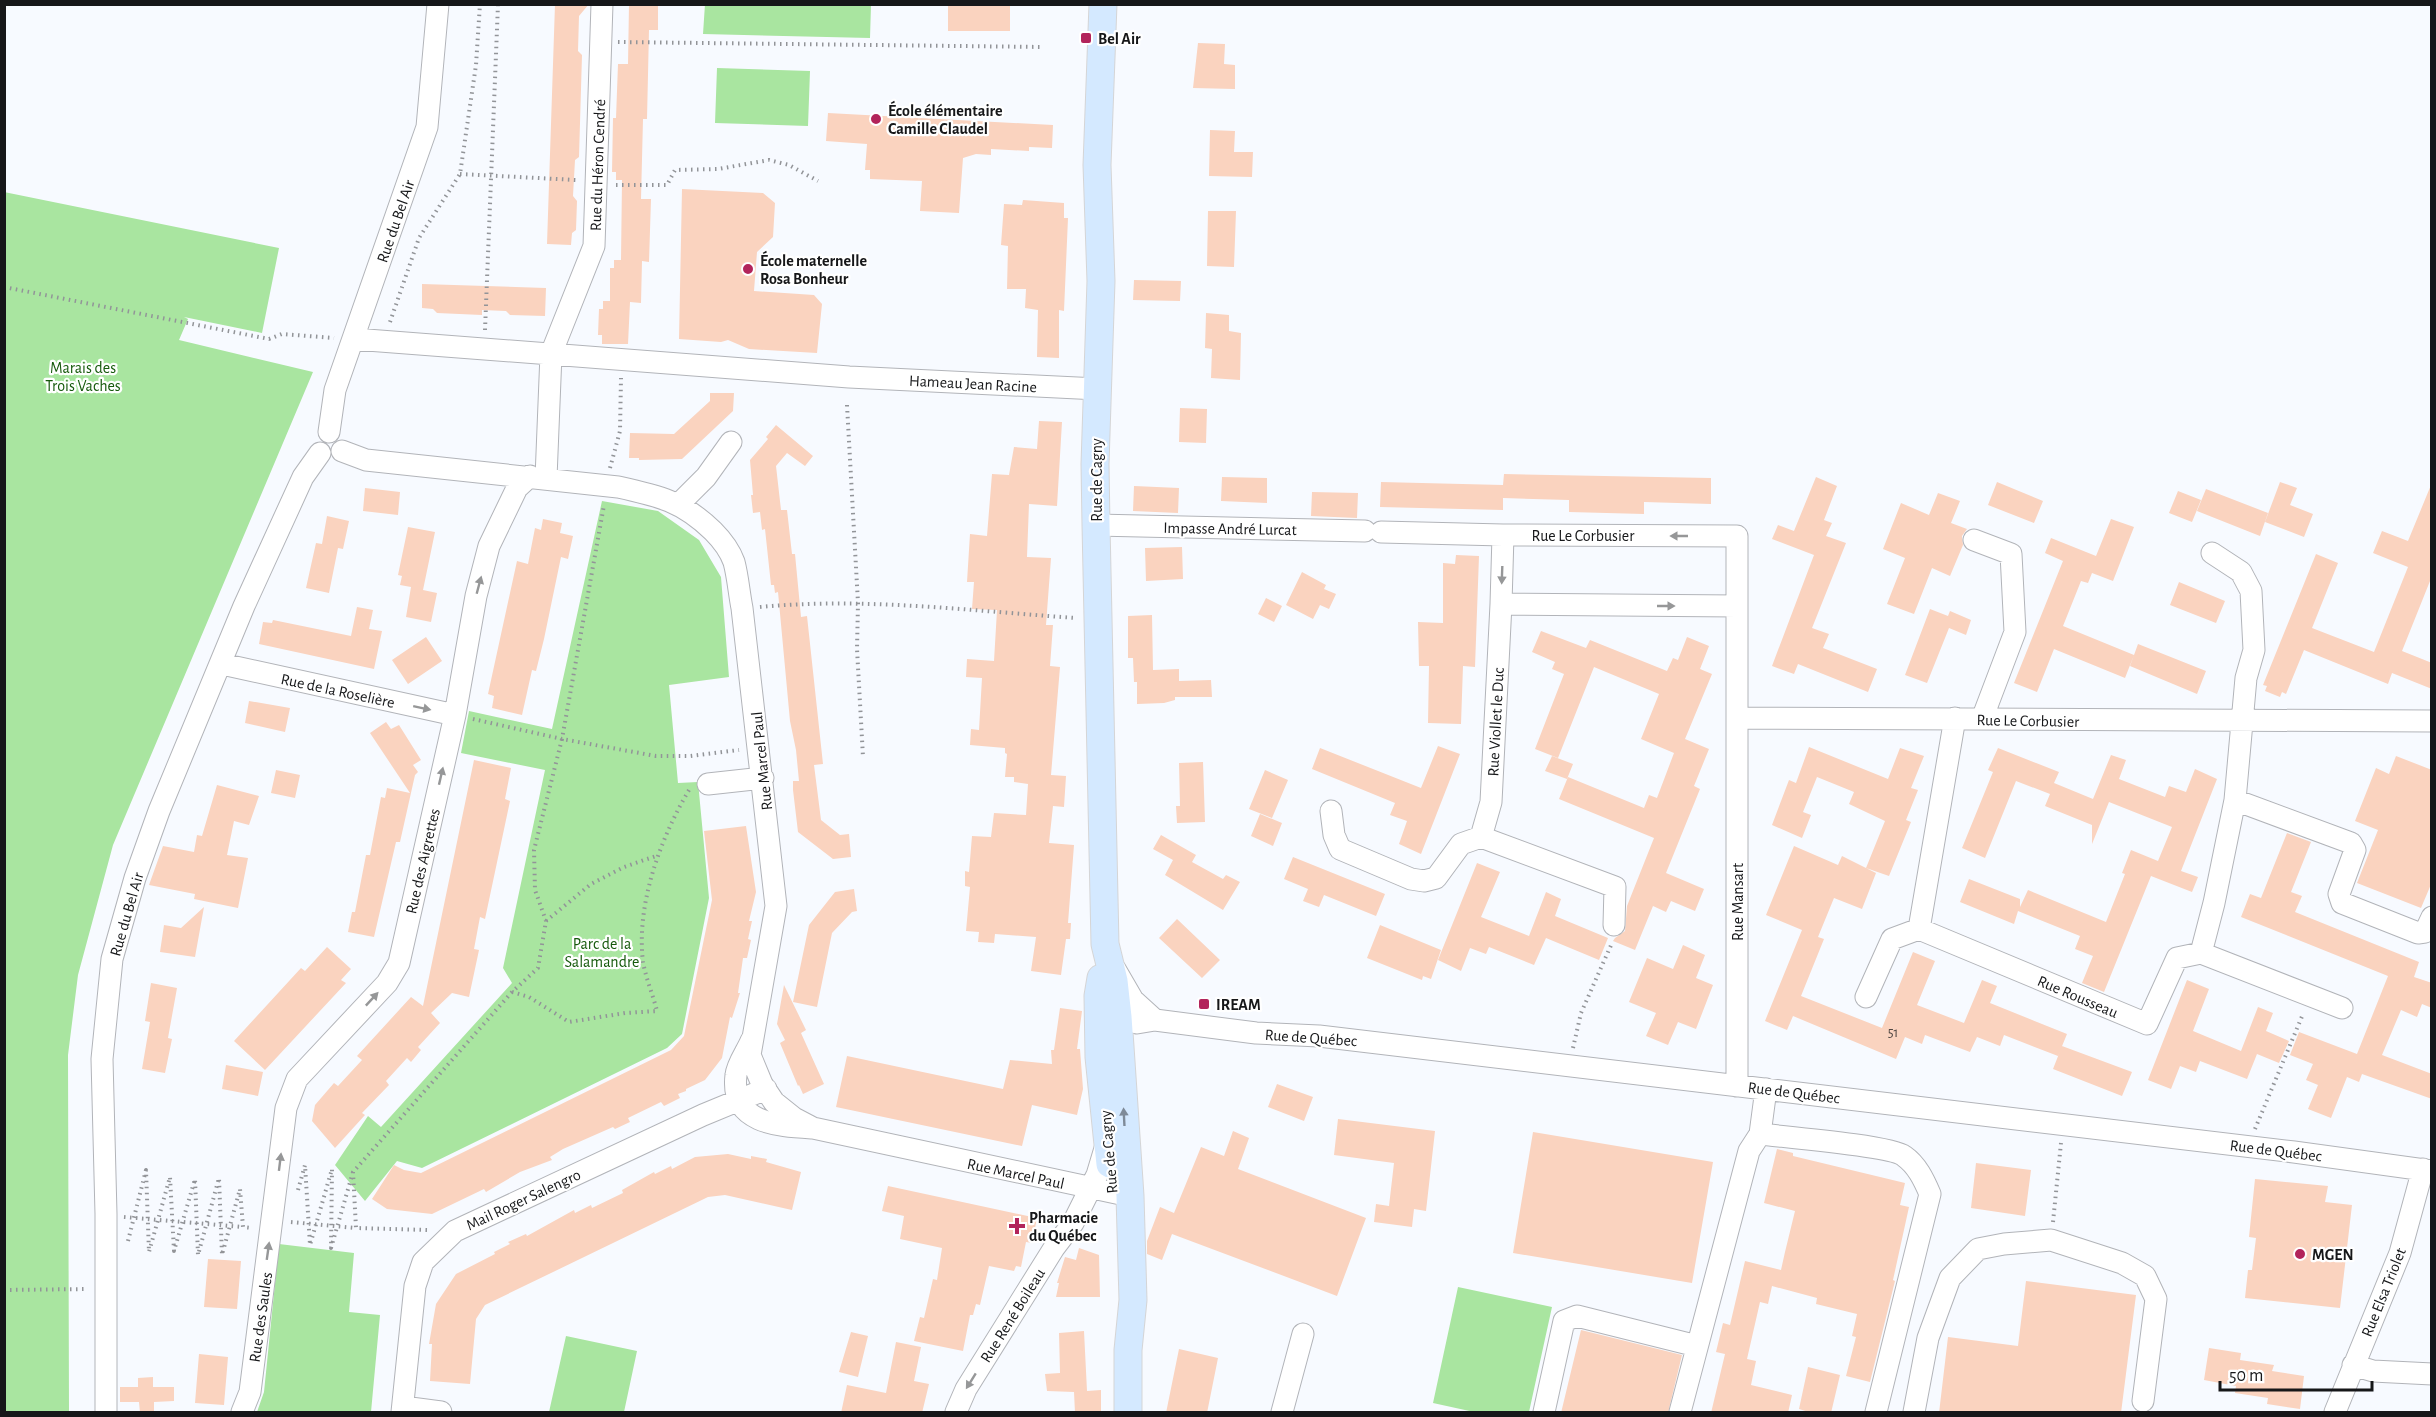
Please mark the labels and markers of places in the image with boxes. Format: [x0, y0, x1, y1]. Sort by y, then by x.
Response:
marker: Bel Air [1079, 31, 1093, 45]
place label: Bel Air [1098, 31, 1141, 47]
place label: École élémentaire Camille Claudel [888, 100, 1003, 137]
marker: École élémentaire Camille Claudel [869, 112, 883, 126]
place label: École maternelle Rosa Bonheur [760, 250, 867, 287]
marker: École maternelle Rosa Bonheur [741, 262, 755, 276]
marker: IREAM [1197, 997, 1211, 1011]
place label: IREAM [1216, 997, 1261, 1013]
place label: Pharmacie du Québec [1029, 1210, 1098, 1245]
marker: Pharmacie du Québec [1010, 1219, 1024, 1233]
marker: MGEN [2293, 1247, 2307, 1261]
place label: MGEN [2312, 1247, 2354, 1263]

